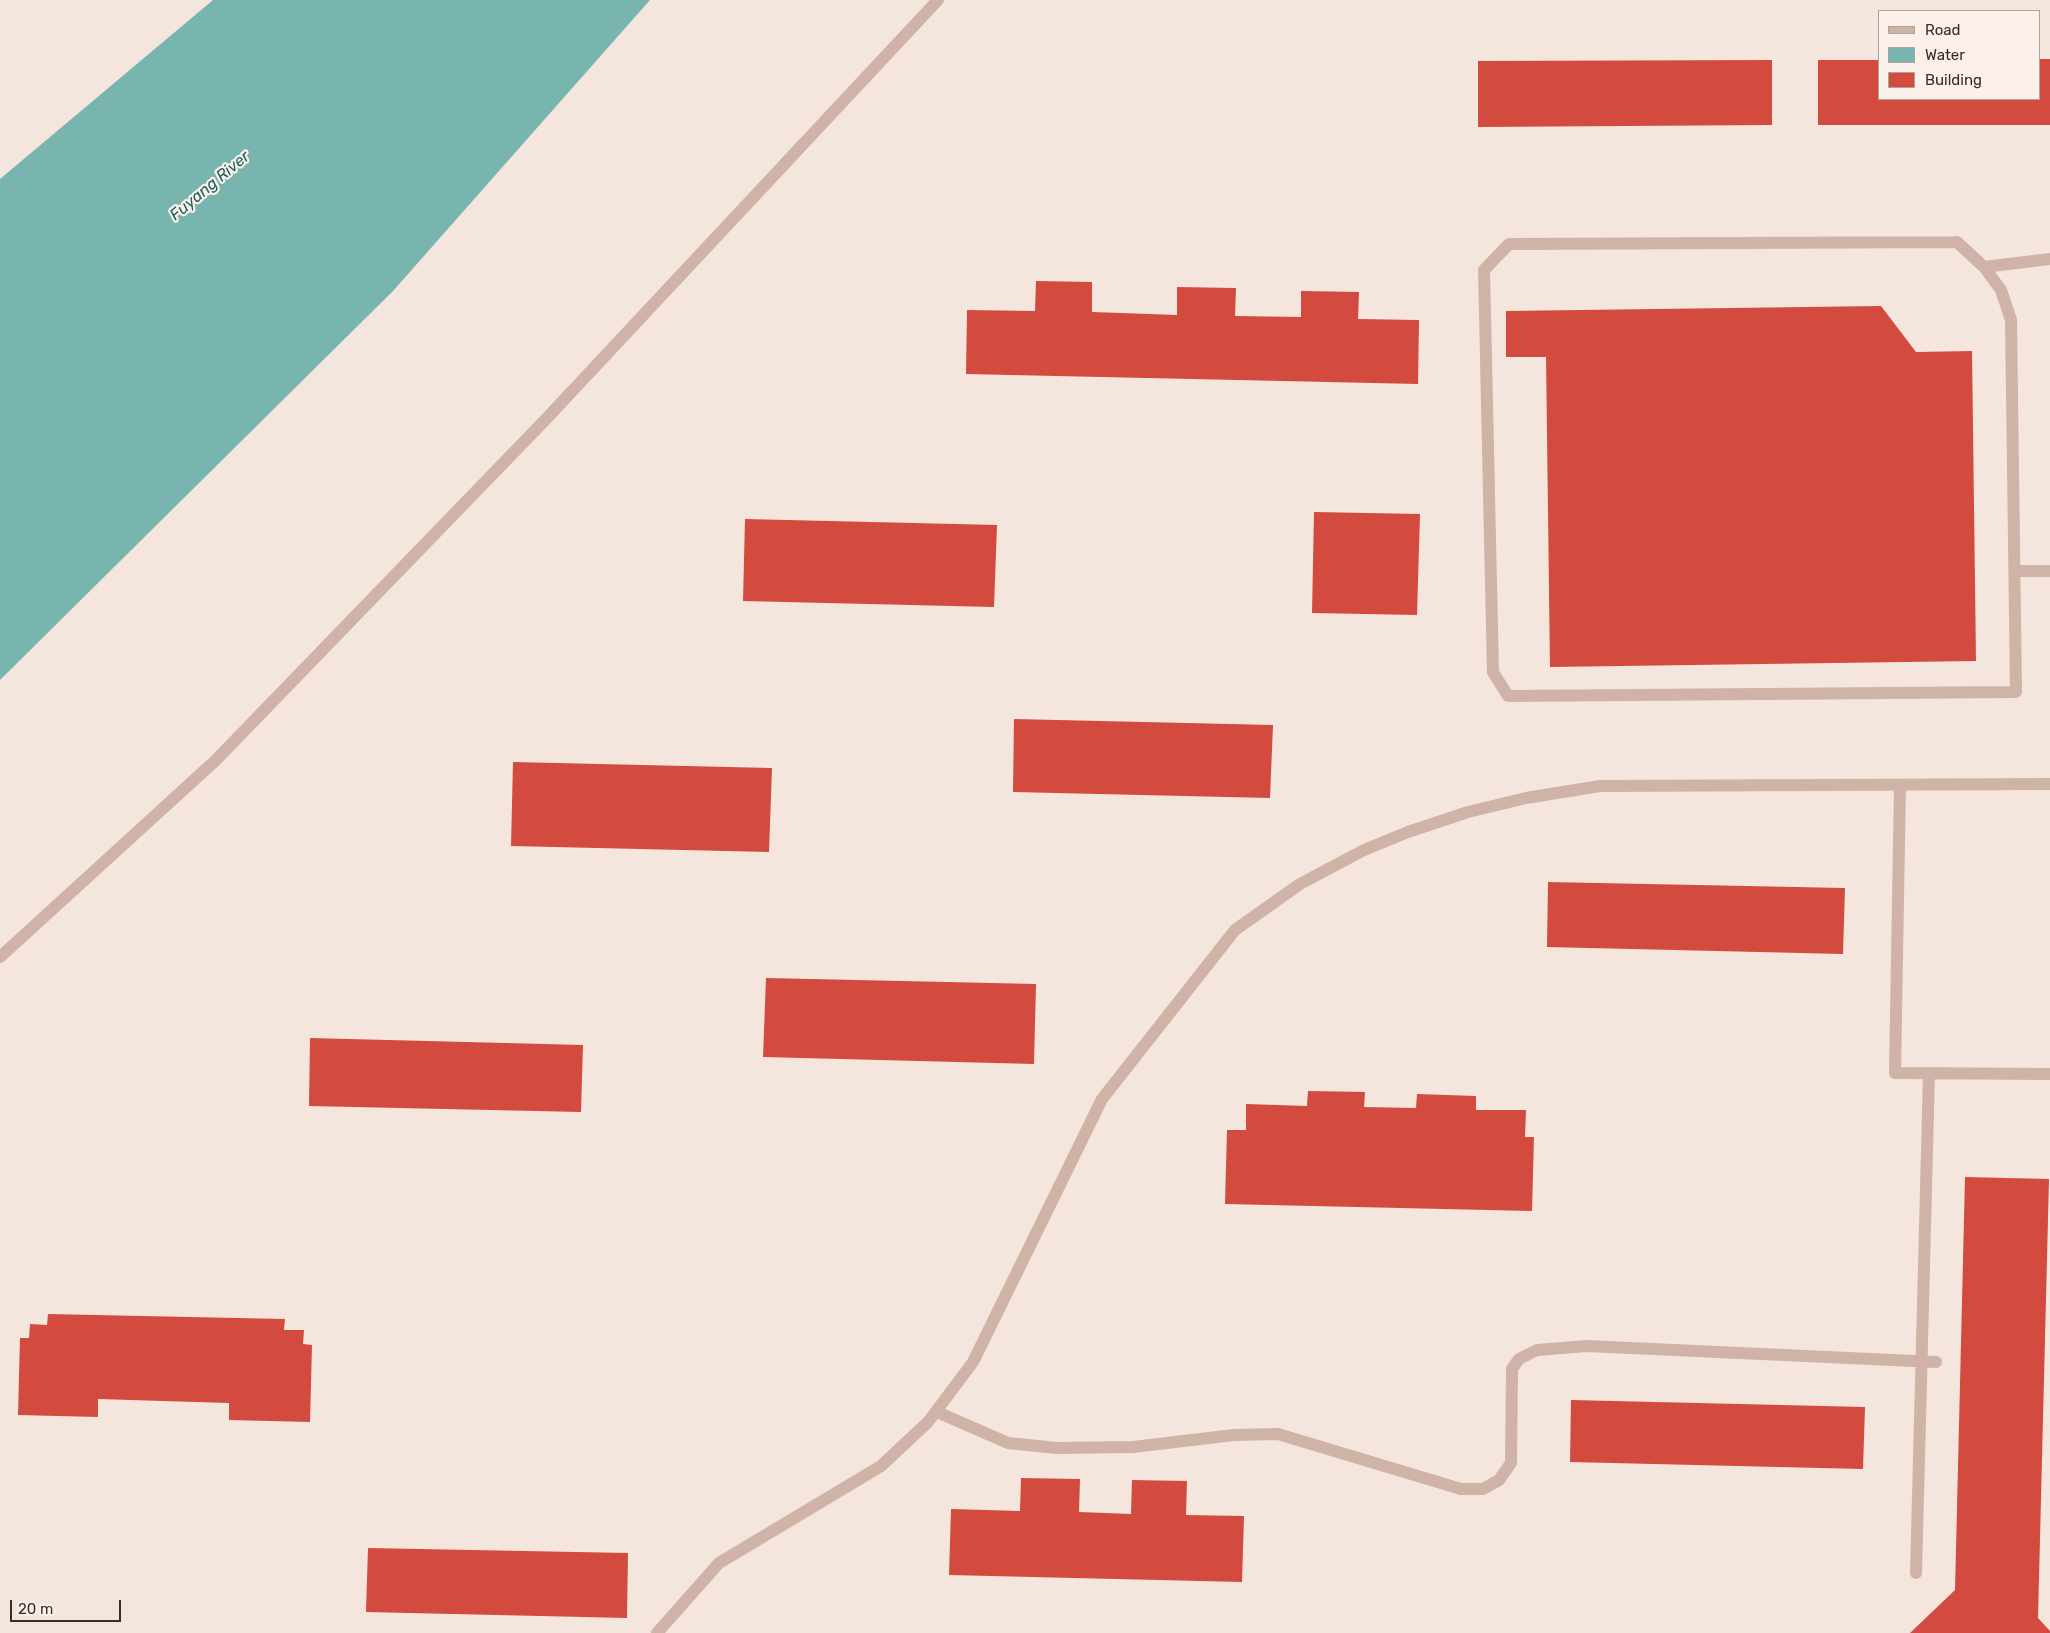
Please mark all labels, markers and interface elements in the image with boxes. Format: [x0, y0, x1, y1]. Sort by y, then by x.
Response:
legend [1878, 10, 2040, 100]
text: Road [1925, 21, 1961, 39]
text: Water [1925, 46, 1965, 64]
text: Building [1925, 71, 1982, 89]
water label: Fuyang River [166, 147, 254, 225]
scale bar [12, 1590, 124, 1622]
text: 20 m [18, 1600, 53, 1618]

